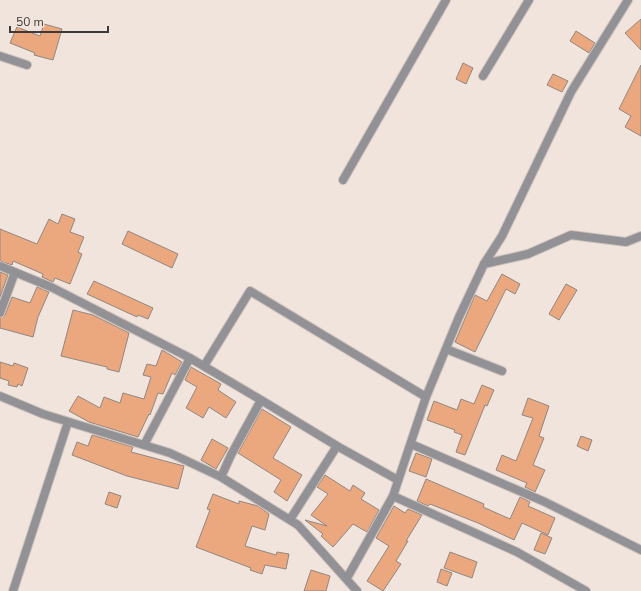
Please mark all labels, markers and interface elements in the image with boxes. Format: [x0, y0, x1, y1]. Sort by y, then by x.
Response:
scale bar [10, 8, 108, 34]
text: 50 m [16, 14, 44, 30]

